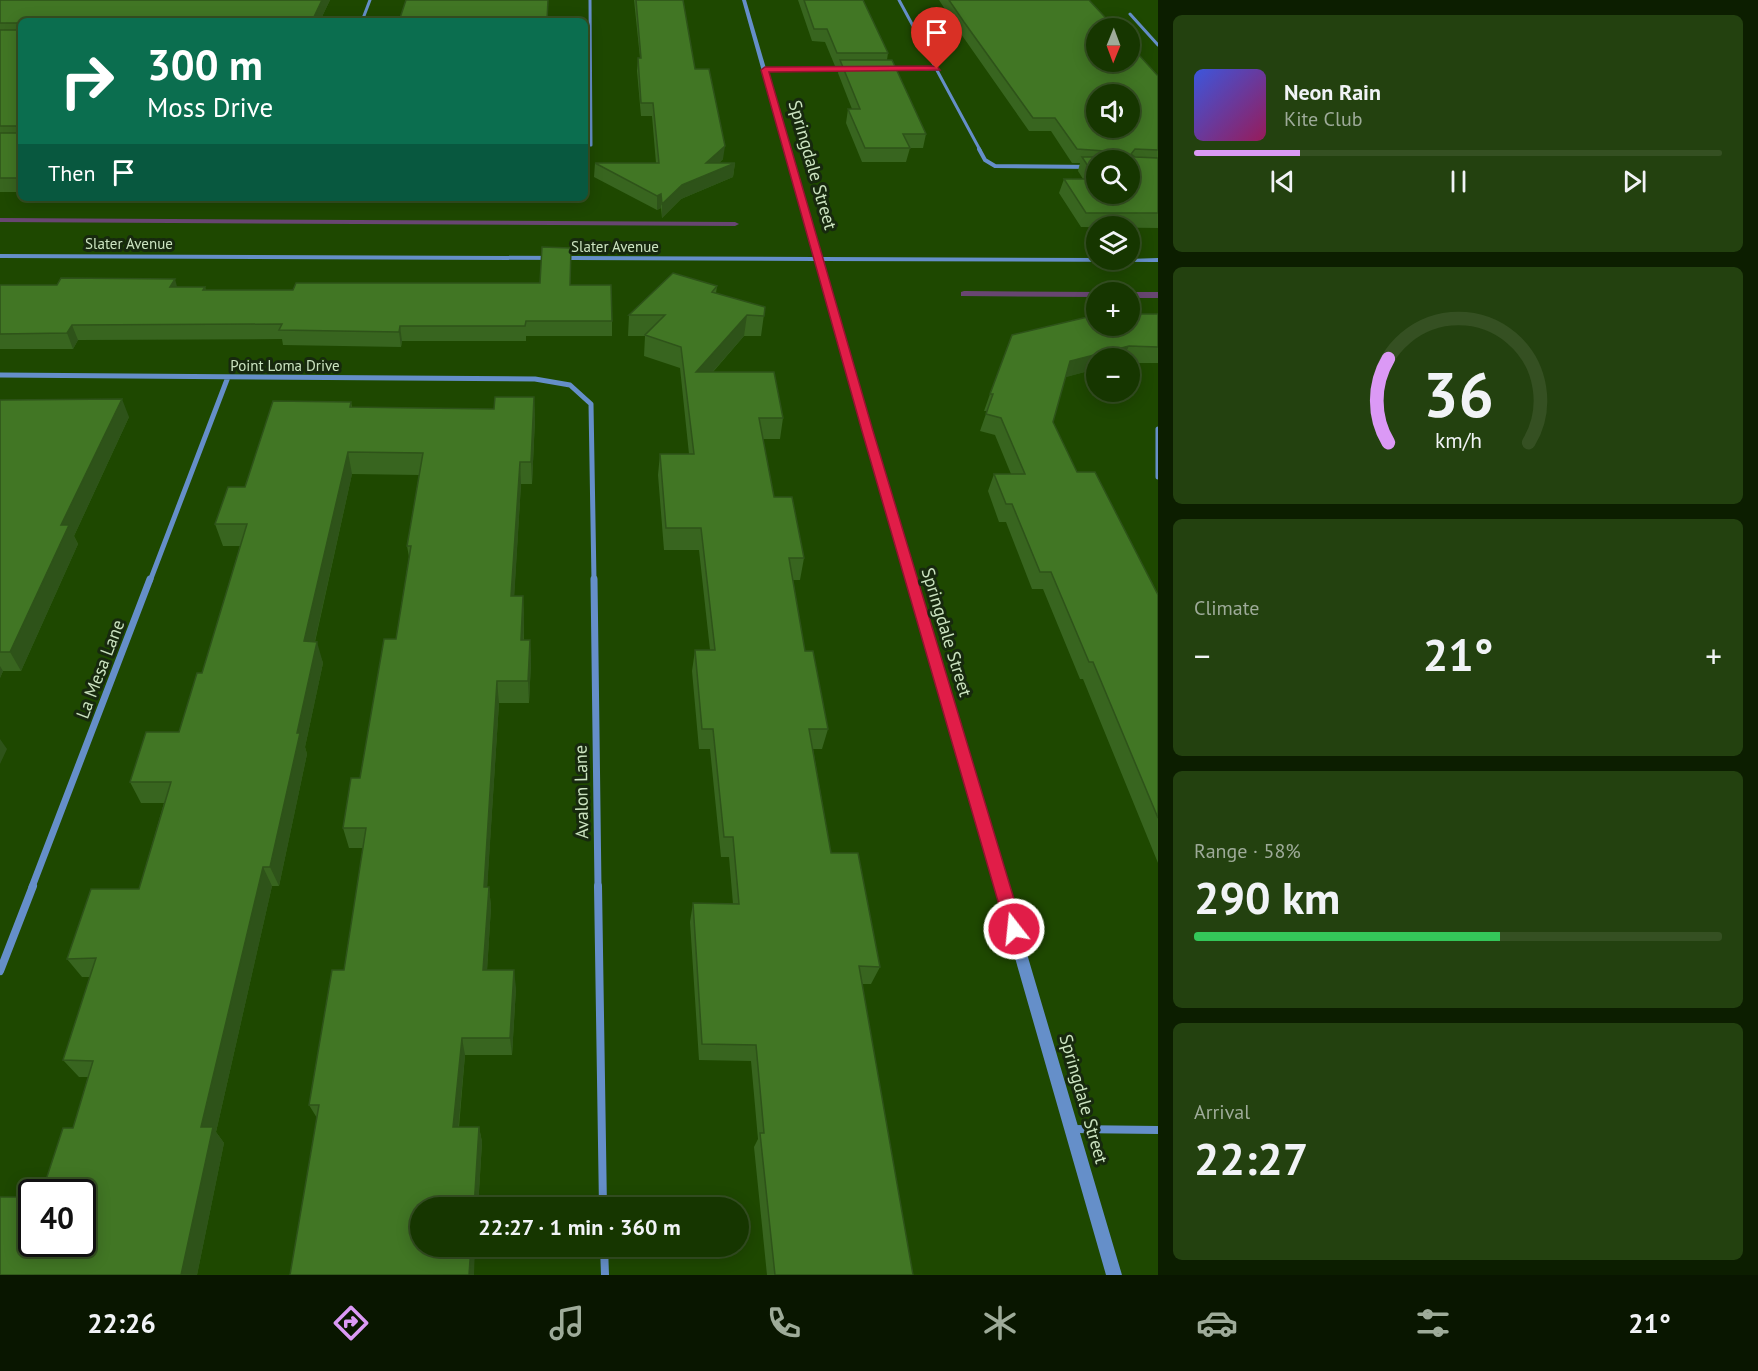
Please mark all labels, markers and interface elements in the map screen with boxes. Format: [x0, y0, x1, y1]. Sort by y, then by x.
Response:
pin [911, 7, 962, 69]
icon: arrive [920, 16, 953, 49]
north arrow [1086, 18, 1140, 72]
map controls [1086, 18, 1140, 402]
text: 300 m [147, 37, 263, 92]
icon: right [48, 42, 126, 120]
text: Neon Rain [1284, 78, 1381, 106]
button: sound [1086, 84, 1140, 138]
text: Moss Drive [147, 90, 273, 124]
street label: Springdale Street [784, 98, 842, 232]
text: Kite Club [1284, 106, 1362, 132]
button: search [1086, 150, 1140, 204]
icon: arrive [107, 156, 140, 189]
text: Then [48, 159, 95, 187]
icon: previous [1266, 165, 1299, 198]
icon: pause [1442, 165, 1475, 198]
icon: next [1618, 165, 1651, 198]
button: layers [1086, 216, 1140, 270]
street label: Slater Avenue [85, 234, 173, 253]
street label: Slater Avenue [571, 237, 659, 256]
button: + [1086, 282, 1140, 336]
button: − [1086, 348, 1140, 402]
text: 36 [1423, 353, 1493, 434]
street label: Point Loma Drive [230, 356, 340, 375]
text: km/h [1434, 426, 1481, 454]
street label: Springdale Street [916, 565, 978, 699]
text: Climate [1194, 595, 1260, 621]
street label: La Mesa Lane [71, 616, 129, 722]
text: 21° [1423, 625, 1493, 683]
text: − [1194, 634, 1211, 677]
text: + [1705, 634, 1722, 677]
street label: Avalon Lane [569, 745, 593, 839]
text: Range · 58% [1194, 838, 1301, 864]
text: 290 km [1194, 868, 1340, 926]
position arrow [982, 897, 1046, 961]
street label: Springdale Street [1055, 1032, 1113, 1166]
text: Arrival [1194, 1099, 1250, 1125]
text: 22:27 [1194, 1129, 1308, 1187]
speed limit sign: 40 [18, 1179, 96, 1257]
text: 22:27 · 1 min · 360 m [478, 1213, 681, 1241]
icon: directions [330, 1302, 372, 1344]
icon: music [546, 1302, 588, 1344]
icon: phone [763, 1302, 805, 1344]
icon: climate [979, 1302, 1021, 1344]
icon: car [1196, 1302, 1238, 1344]
icon: filters [1412, 1302, 1454, 1344]
text: 22:26 [87, 1306, 156, 1340]
text: 21° [1628, 1306, 1671, 1340]

